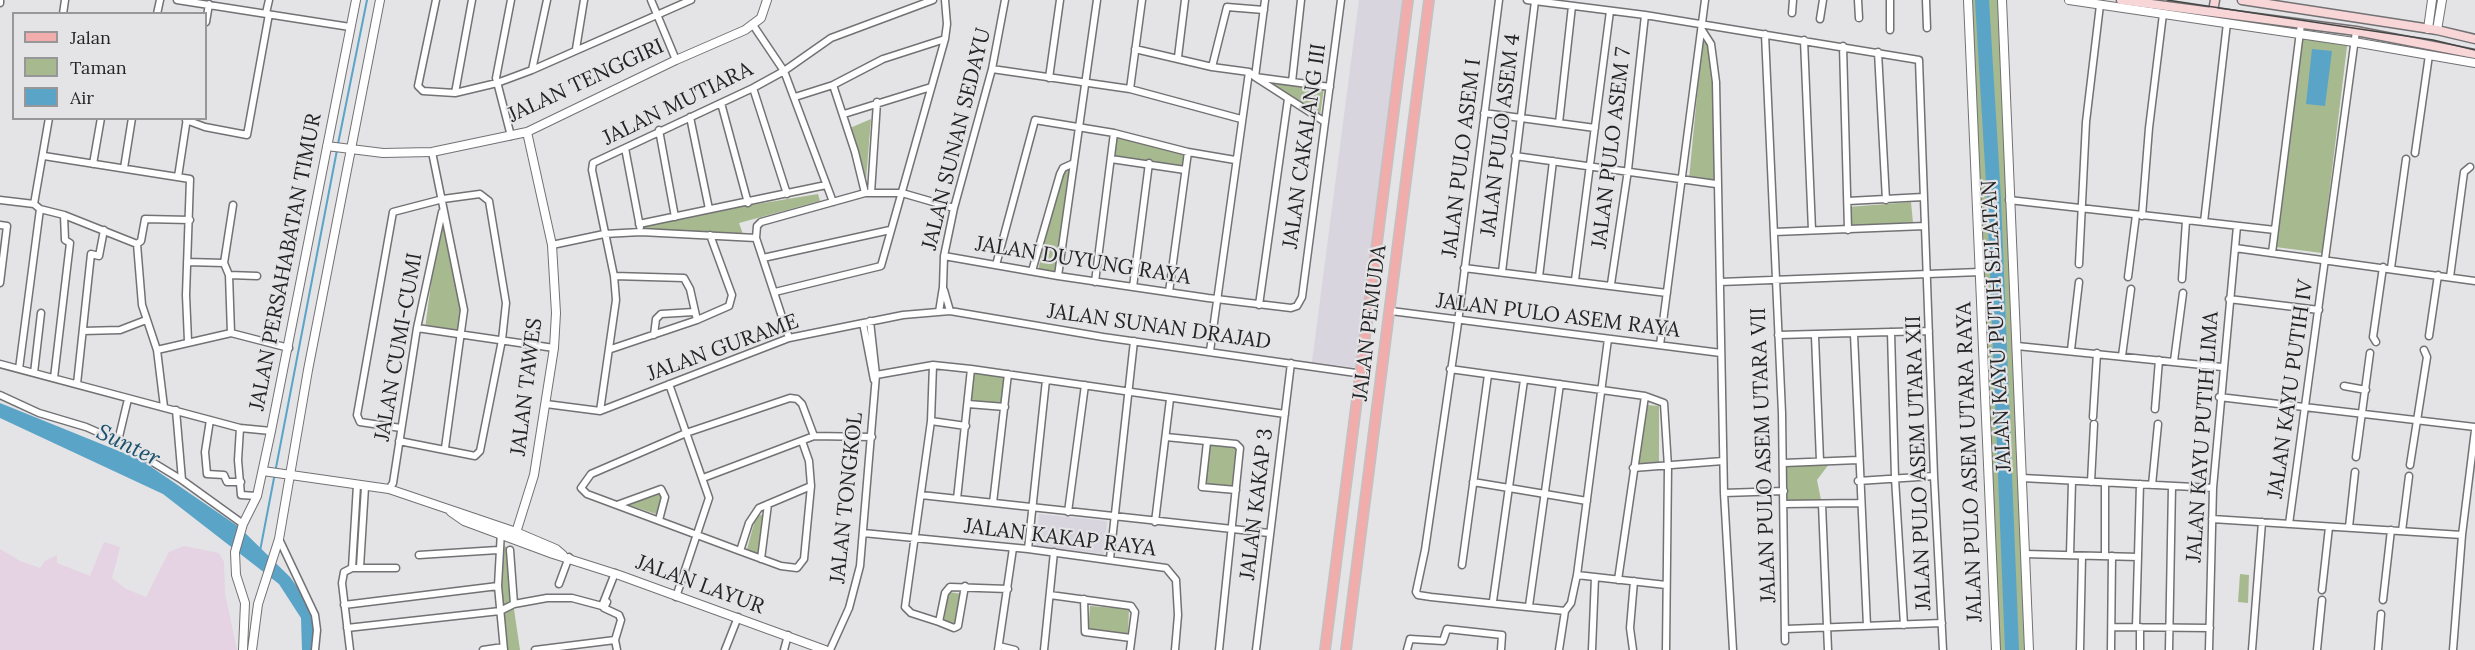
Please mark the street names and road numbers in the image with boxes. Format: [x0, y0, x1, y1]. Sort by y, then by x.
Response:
street label: JALAN SUNAN SEDAYU [917, 25, 997, 253]
street label: JALAN PULO ASEM 4 [1476, 32, 1526, 238]
street label: JALAN TENGGIRI [504, 34, 668, 128]
street label: JALAN CAKALANG III [1278, 42, 1332, 250]
street label: JALAN PULO ASEM 7 [1587, 46, 1637, 250]
street label: JALAN MUTIARA [599, 57, 757, 151]
street label: JALAN PULO ASEM I [1437, 57, 1487, 259]
street label: JALAN PERSAHABATAN TIMUR [245, 111, 327, 413]
street label: JALAN KAYU PUTIH SELATAN [1977, 180, 2017, 472]
street label: JALAN DUYUNG RAYA [973, 232, 1193, 290]
street label: JALAN PEMUDA [1348, 244, 1392, 402]
street label: JALAN CUMI-CUMI [370, 251, 428, 443]
street label: JALAN KAYU PUTIH IV [2263, 278, 2319, 500]
street label: JALAN PULO ASEM RAYA [1435, 289, 1681, 343]
street label: JALAN SUNAN DRAJAD [1045, 299, 1273, 355]
street label: JALAN PULO ASEM UTARA RAYA [1952, 302, 1988, 622]
street label: JALAN PULO ASEM UTARA VII [1746, 307, 1782, 603]
street label: JALAN GURAME [644, 309, 802, 387]
street label: JALAN KAYU PUTIH LIMA [2182, 311, 2224, 563]
street label: JALAN PULO ASEM UTARA XII [1901, 315, 1937, 611]
street label: JALAN TAWES [506, 317, 548, 457]
street label: JALAN TONGKOL [825, 411, 869, 585]
street label: JALAN KAKAP 3 [1235, 427, 1279, 581]
street label: JALAN KAKAP RAYA [963, 514, 1157, 562]
street label: JALAN LAYUR [632, 550, 768, 620]

